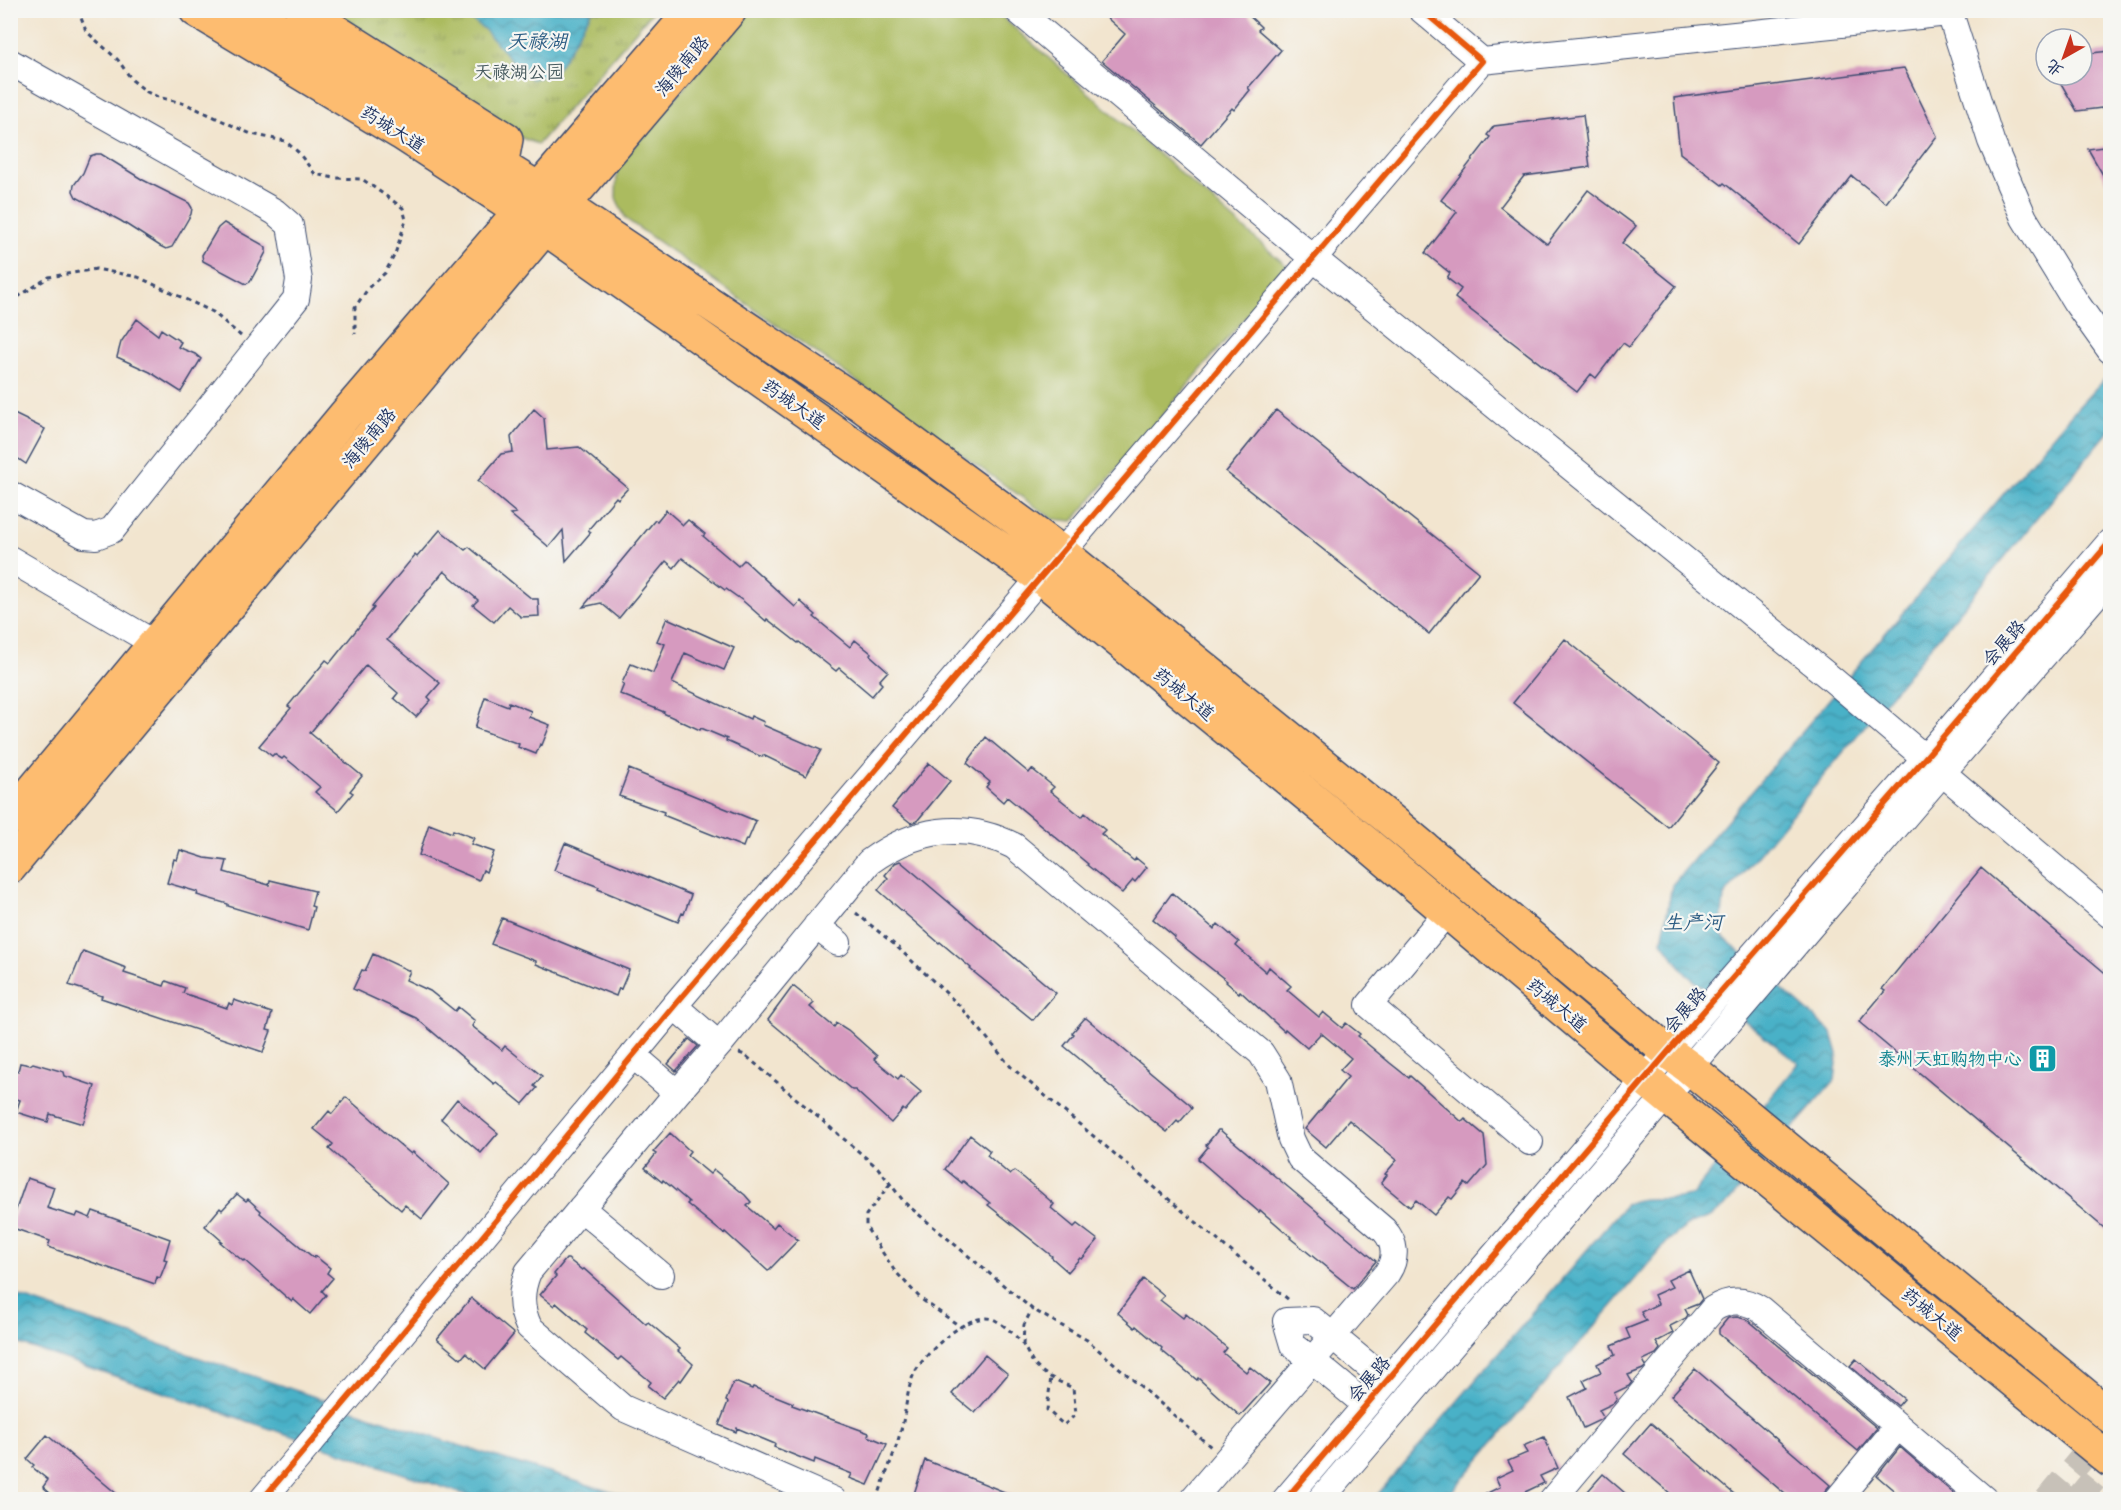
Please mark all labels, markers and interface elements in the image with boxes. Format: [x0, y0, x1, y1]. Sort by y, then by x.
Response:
water label: 天禄湖 [507, 27, 569, 53]
north arrow [2034, 27, 2094, 87]
street label: 海陵南路 [649, 30, 714, 101]
text: 北 [2041, 56, 2067, 82]
park label: 天禄湖公园 [474, 59, 564, 83]
street label: 药城大道 [357, 99, 430, 157]
street label: 药城大道 [758, 373, 831, 434]
street label: 海陵南路 [336, 402, 401, 473]
street label: 会展路 [1976, 614, 2030, 671]
street label: 药城大道 [1149, 661, 1220, 725]
water label: 生产河 [1663, 908, 1726, 934]
street label: 药城大道 [1522, 972, 1593, 1037]
street label: 会展路 [1657, 981, 1711, 1038]
building icon: 泰州天虹购物中心 [2027, 1043, 2059, 1075]
place label: 泰州天虹购物中心 [1878, 1046, 2022, 1070]
street label: 药城大道 [1897, 1281, 1968, 1345]
street label: 会展路 [1341, 1350, 1395, 1407]

